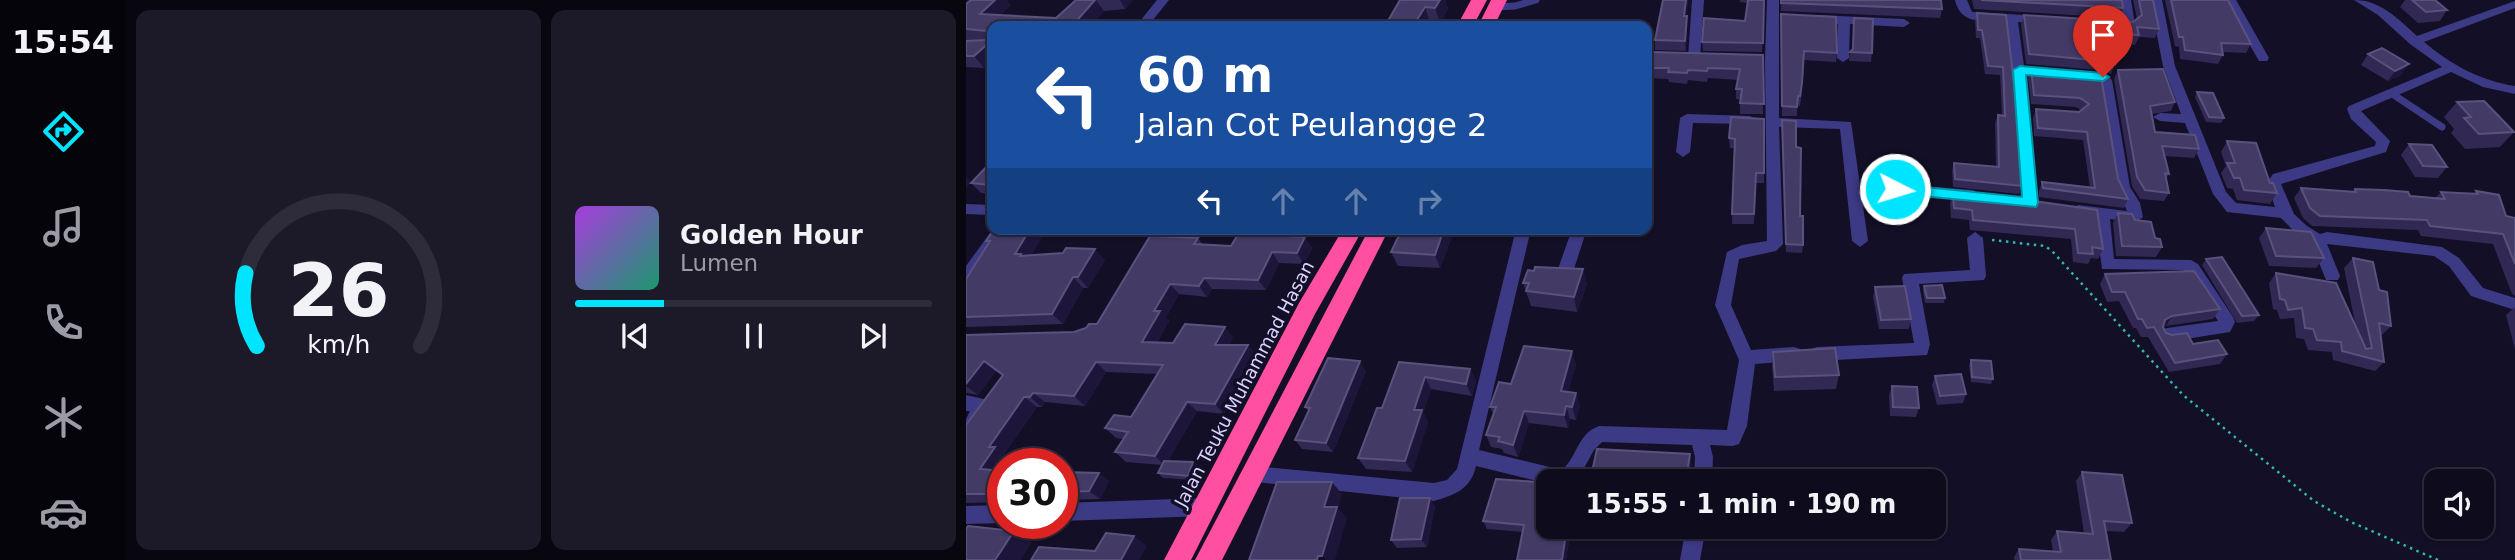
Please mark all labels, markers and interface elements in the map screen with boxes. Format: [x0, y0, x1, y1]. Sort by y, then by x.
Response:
pin [2073, 5, 2133, 77]
icon: arrive [2084, 16, 2122, 54]
text: 15:54 [12, 23, 114, 61]
text: 60 m [1137, 47, 1273, 104]
icon: left [1022, 49, 1113, 140]
text: Jalan Cot Peulangge 2 [1137, 106, 1487, 144]
icon: directions [39, 107, 88, 156]
position arrow [1858, 152, 1932, 226]
icon: left [1191, 182, 1229, 220]
icon: ahead [1264, 182, 1302, 220]
icon: ahead [1337, 182, 1375, 220]
icon: right [1410, 182, 1448, 220]
icon: music [39, 202, 88, 251]
text: Golden Hour [680, 220, 863, 250]
text: 26 [288, 248, 389, 333]
text: Lumen [680, 250, 758, 276]
street label: Jalan Teuku Muhammad Hasan [1169, 257, 1318, 512]
icon: phone [39, 298, 88, 347]
icon: previous [616, 317, 654, 355]
icon: pause [735, 317, 773, 355]
icon: next [854, 317, 892, 355]
text: km/h [307, 330, 370, 359]
icon: climate [39, 393, 88, 442]
speed limit sign: 30 [987, 448, 1078, 539]
map controls [2424, 469, 2494, 539]
button: sound [2424, 469, 2494, 539]
icon: car [39, 488, 88, 537]
text: 15:55 · 1 min · 190 m [1586, 489, 1896, 519]

